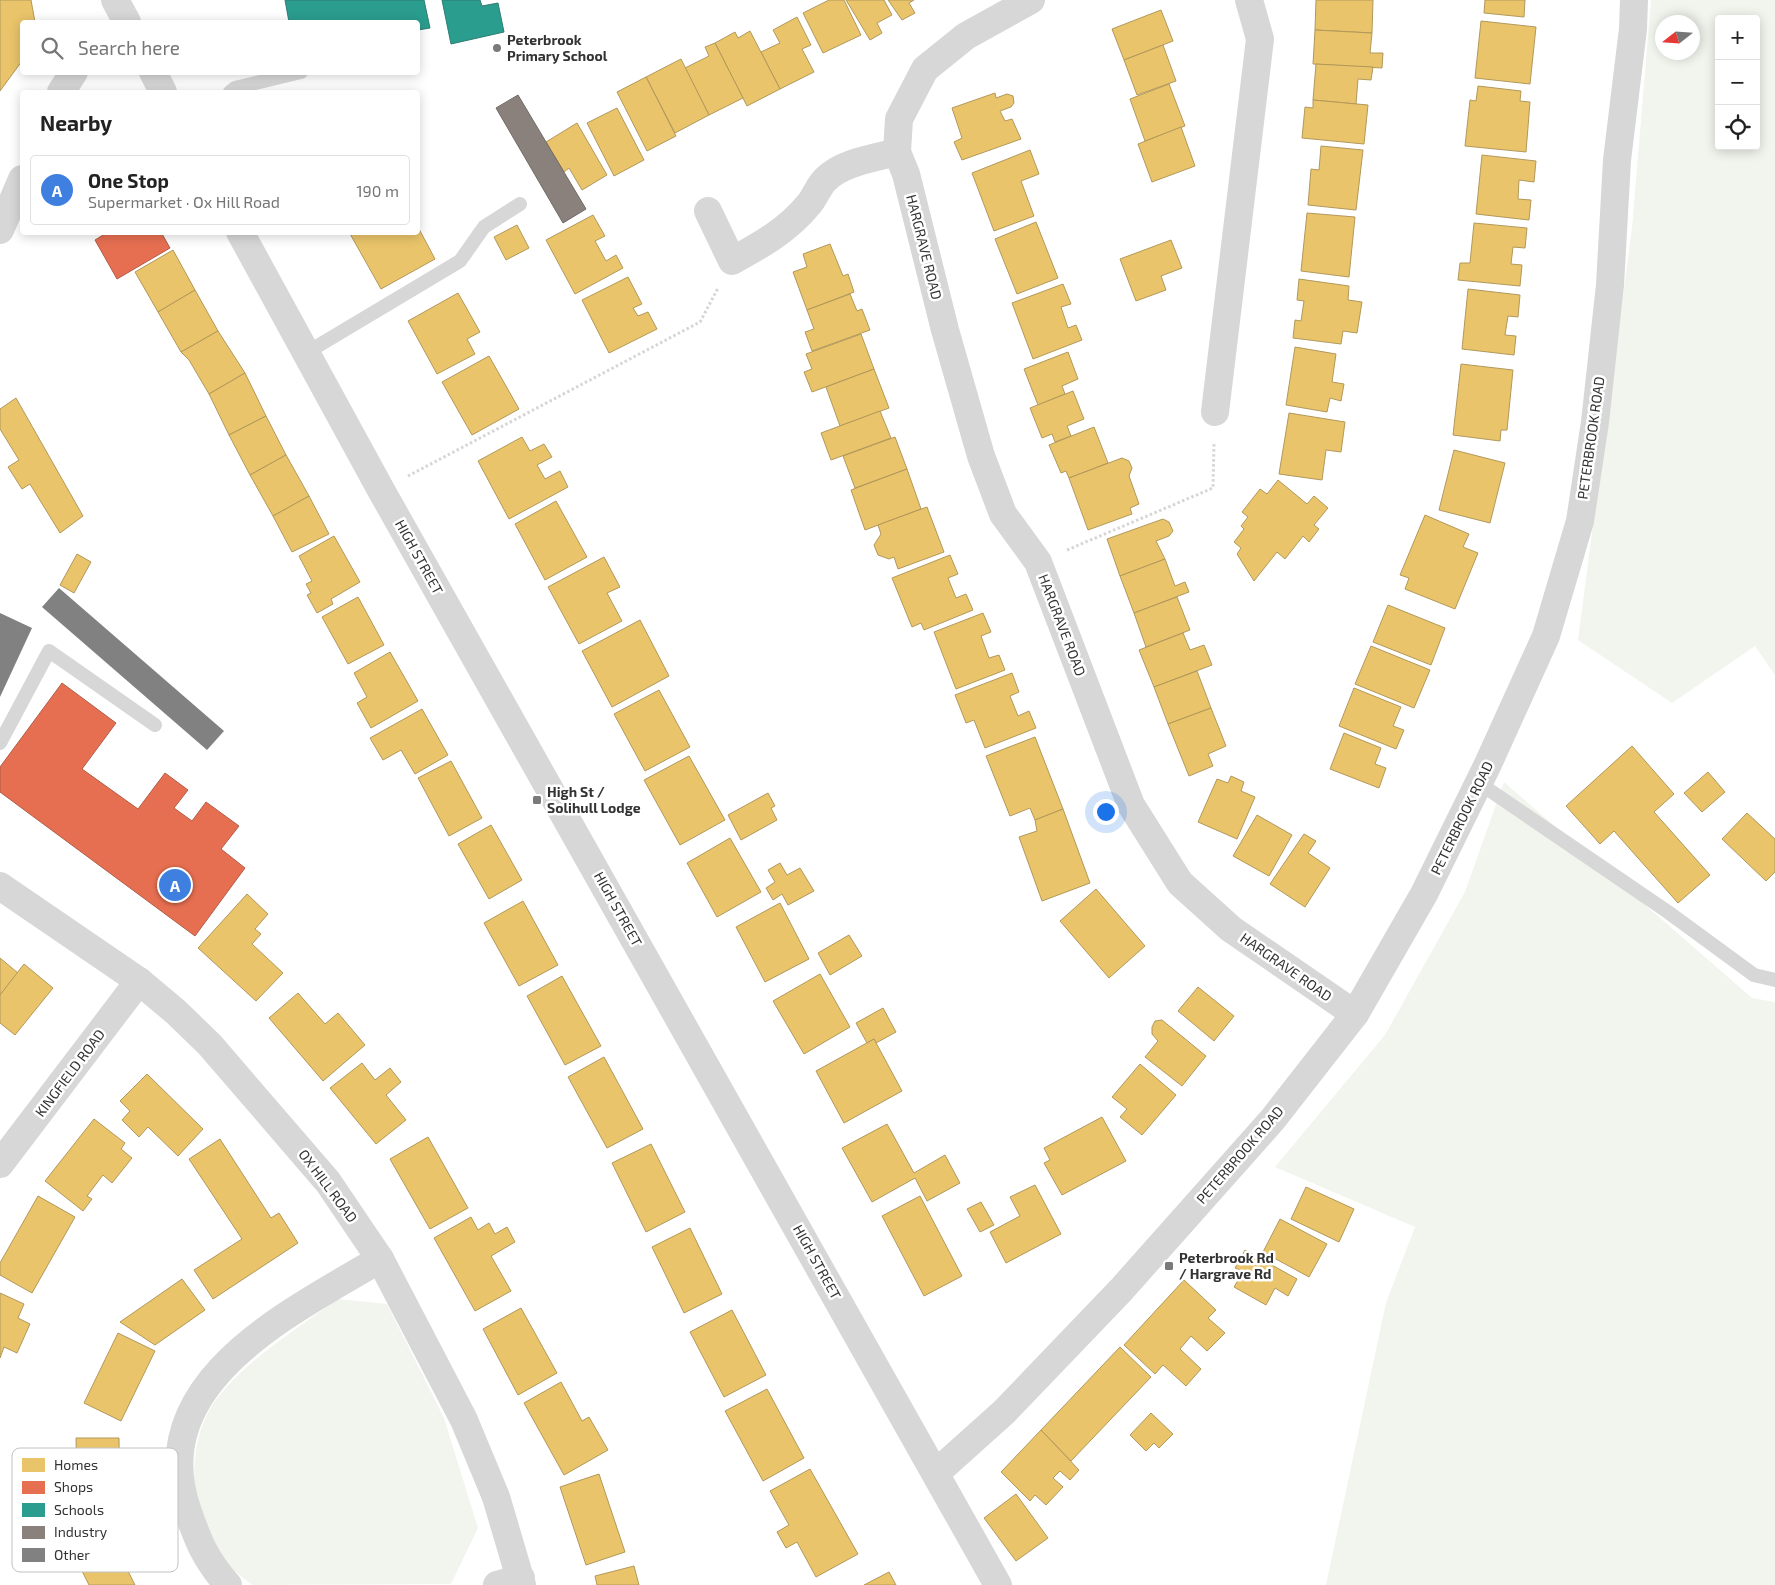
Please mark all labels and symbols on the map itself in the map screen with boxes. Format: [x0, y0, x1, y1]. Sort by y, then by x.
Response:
north arrow [1655, 15, 1700, 60]
place label: Peterbrook Primary School [507, 31, 608, 64]
marker: Peterbrook Primary School [491, 42, 503, 54]
street label: HARGRAVE ROAD [903, 193, 946, 301]
street label: PETERBROOK ROAD [1573, 375, 1608, 501]
street label: HIGH STREET [392, 516, 447, 597]
street label: HARGRAVE ROAD [1035, 571, 1090, 678]
street label: PETERBROOK ROAD [1427, 758, 1496, 877]
place label: High St / Solihull Lodge [547, 783, 641, 816]
marker: High St / Solihull Lodge [531, 794, 543, 806]
your location [1093, 799, 1119, 825]
pin: A [159, 866, 191, 904]
street label: HIGH STREET [591, 868, 646, 949]
street label: HARGRAVE ROAD [1237, 929, 1335, 1004]
street label: KINGFIELD ROAD [31, 1026, 108, 1120]
street label: PETERBROOK ROAD [1193, 1102, 1287, 1207]
street label: OX HILL ROAD [295, 1146, 361, 1226]
street label: HIGH STREET [790, 1221, 845, 1302]
place label: Peterbrook Rd / Hargrave Rd [1179, 1249, 1274, 1282]
marker: Peterbrook Rd / Hargrave Rd [1163, 1260, 1175, 1272]
legend [12, 1448, 178, 1572]
text: Homes [54, 1456, 98, 1473]
text: Shops [54, 1478, 93, 1495]
text: Schools [54, 1501, 104, 1518]
text: Industry [54, 1523, 108, 1540]
text: Other [54, 1546, 90, 1563]

